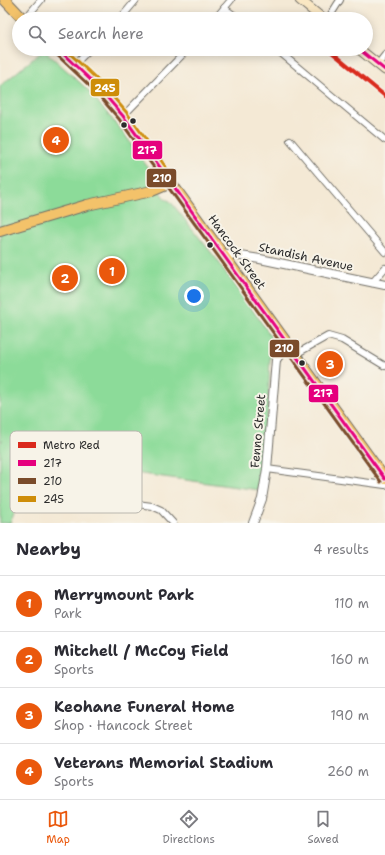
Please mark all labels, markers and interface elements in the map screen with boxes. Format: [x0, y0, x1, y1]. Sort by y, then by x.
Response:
search box [12, 12, 373, 56]
icon: search [26, 23, 48, 45]
text: Search here [58, 24, 144, 44]
line badge: 245 [90, 78, 120, 97]
text: 245 [94, 81, 116, 96]
unlabelled marker [128, 116, 138, 126]
unlabelled marker [119, 120, 129, 130]
pin: 4 [43, 125, 69, 155]
line badge: 217 [132, 140, 163, 160]
text: 217 [137, 143, 157, 158]
line badge: 210 [146, 168, 177, 188]
text: 210 [152, 171, 172, 186]
street label: Hancock Street [205, 211, 269, 293]
street label: Standish Avenue [257, 239, 355, 275]
unlabelled marker [205, 240, 215, 250]
pin: 1 [99, 256, 125, 286]
pin: 2 [52, 263, 78, 293]
your location [184, 286, 204, 306]
line badge: 210 [269, 339, 300, 358]
text: 210 [274, 341, 294, 356]
pin: 3 [317, 349, 343, 379]
unlabelled marker [297, 358, 307, 368]
line badge: 217 [308, 384, 339, 403]
text: 217 [313, 386, 333, 401]
street label: Fenno Street [247, 393, 269, 469]
legend [10, 431, 142, 513]
text: Metro Red [43, 438, 100, 453]
text: 217 [43, 456, 62, 471]
text: 210 [43, 474, 62, 489]
text: 245 [43, 492, 64, 507]
text: Nearby [16, 538, 81, 560]
text: 4 results [313, 541, 369, 558]
text: Merrymount Park [54, 585, 194, 605]
text: 1 [26, 595, 32, 612]
text: 110 m [334, 595, 369, 612]
text: Park [54, 605, 82, 622]
text: Mitchell / McCoy Field [54, 641, 229, 661]
text: 2 [24, 651, 34, 668]
text: 160 m [331, 651, 369, 668]
text: Sports [54, 661, 94, 678]
text: Keohane Funeral Home [54, 697, 235, 717]
text: 3 [24, 707, 34, 724]
text: 190 m [330, 707, 369, 724]
text: Shop · Hancock Street [54, 717, 193, 734]
text: Veterans Memorial Stadium [54, 753, 273, 773]
text: 4 [24, 763, 34, 780]
text: 260 m [327, 763, 369, 780]
text: Sports [54, 773, 94, 790]
tab: Map [46, 808, 70, 847]
tab: Directions [162, 808, 215, 847]
tab: Saved [307, 808, 339, 847]

